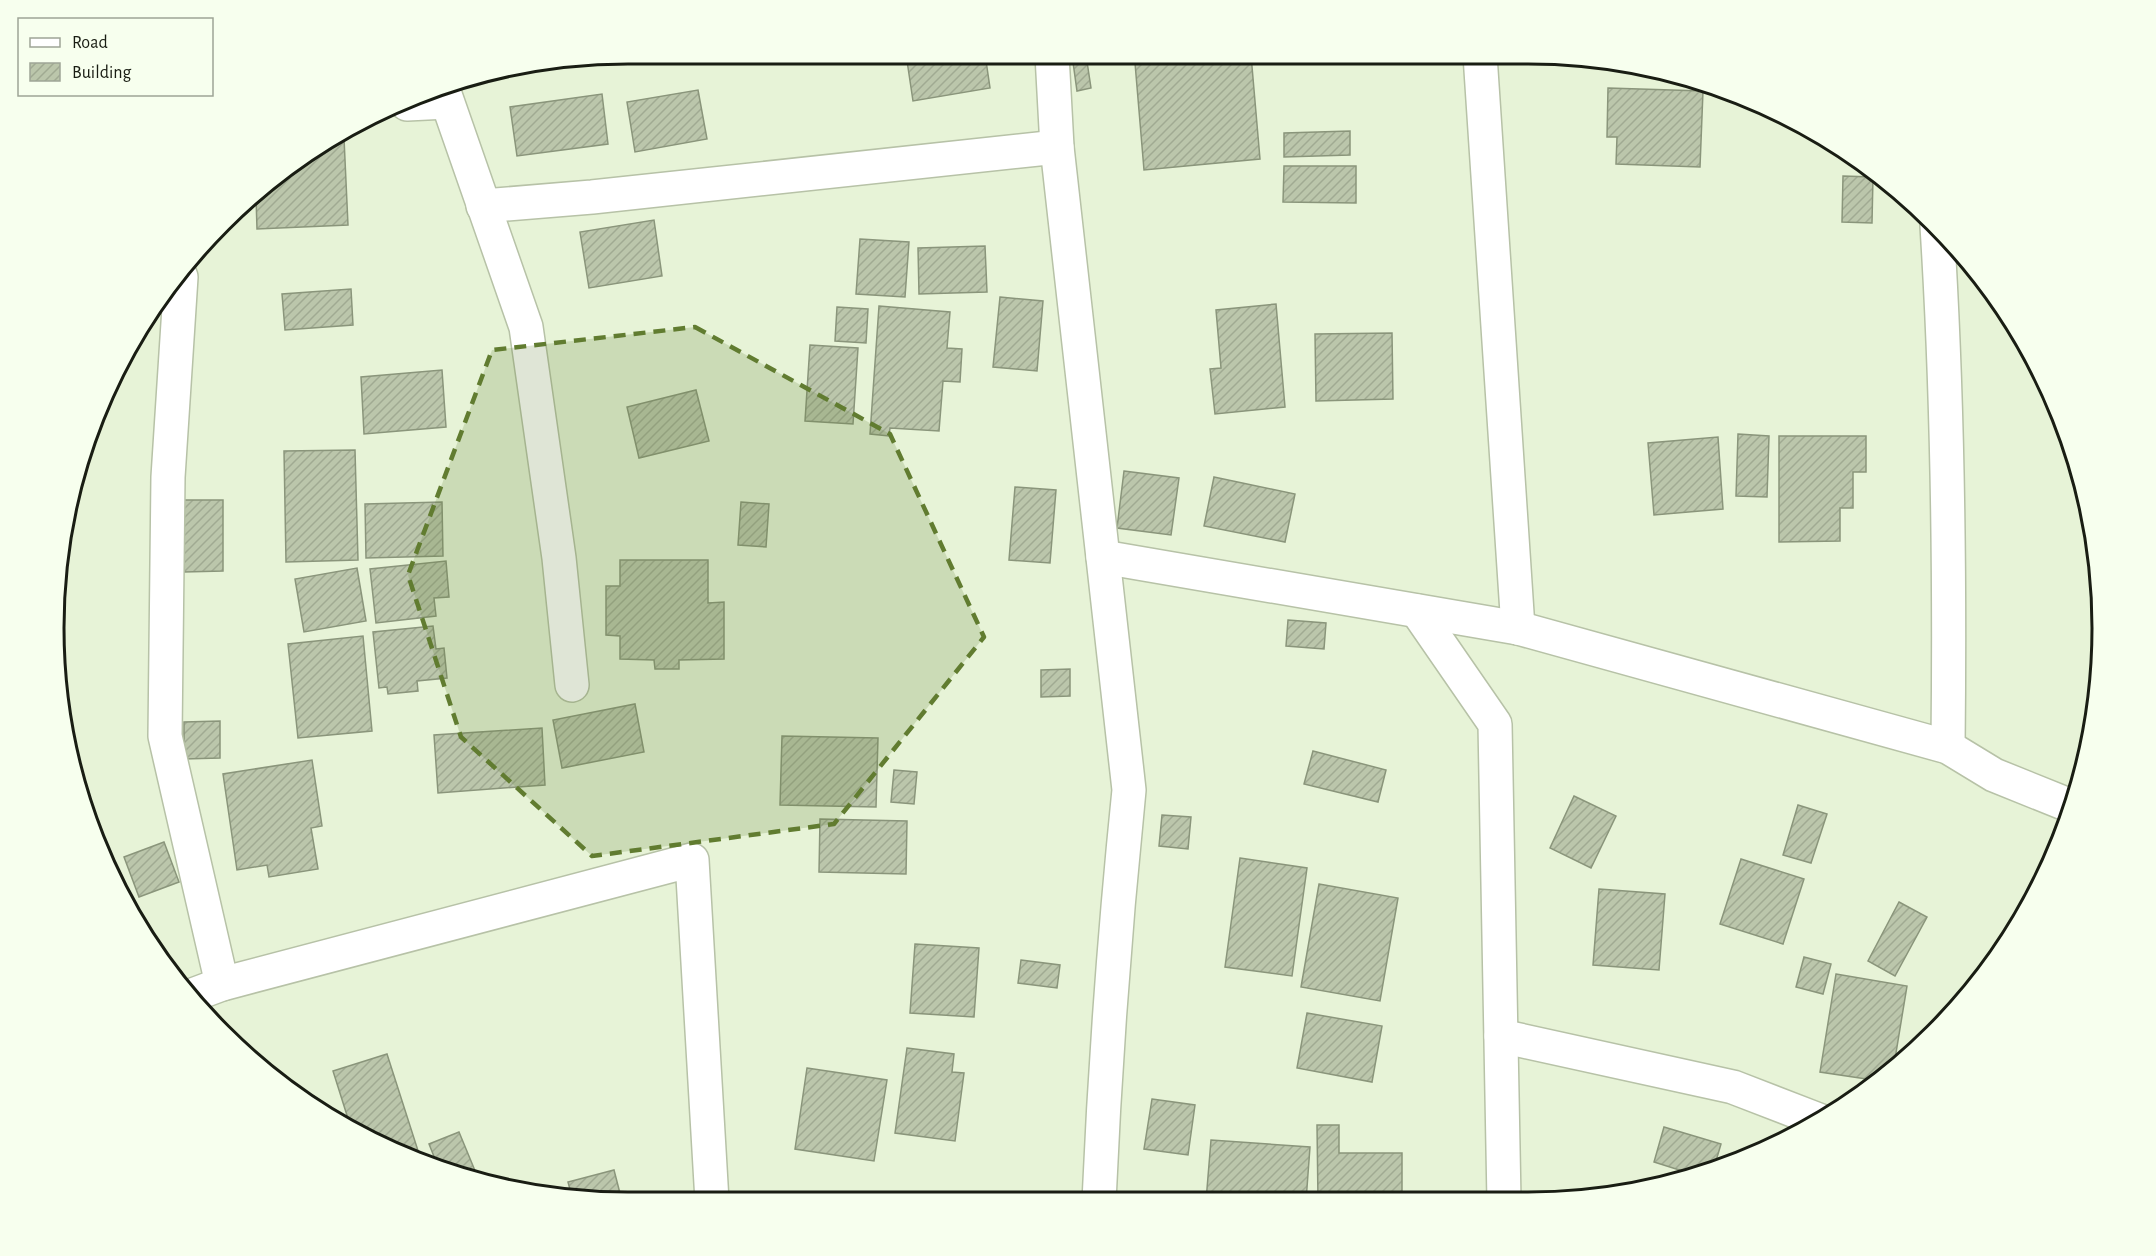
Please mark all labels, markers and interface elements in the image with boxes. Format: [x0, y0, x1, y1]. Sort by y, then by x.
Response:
legend [18, 18, 213, 96]
text: Road [72, 34, 108, 52]
text: Building [72, 64, 132, 82]

